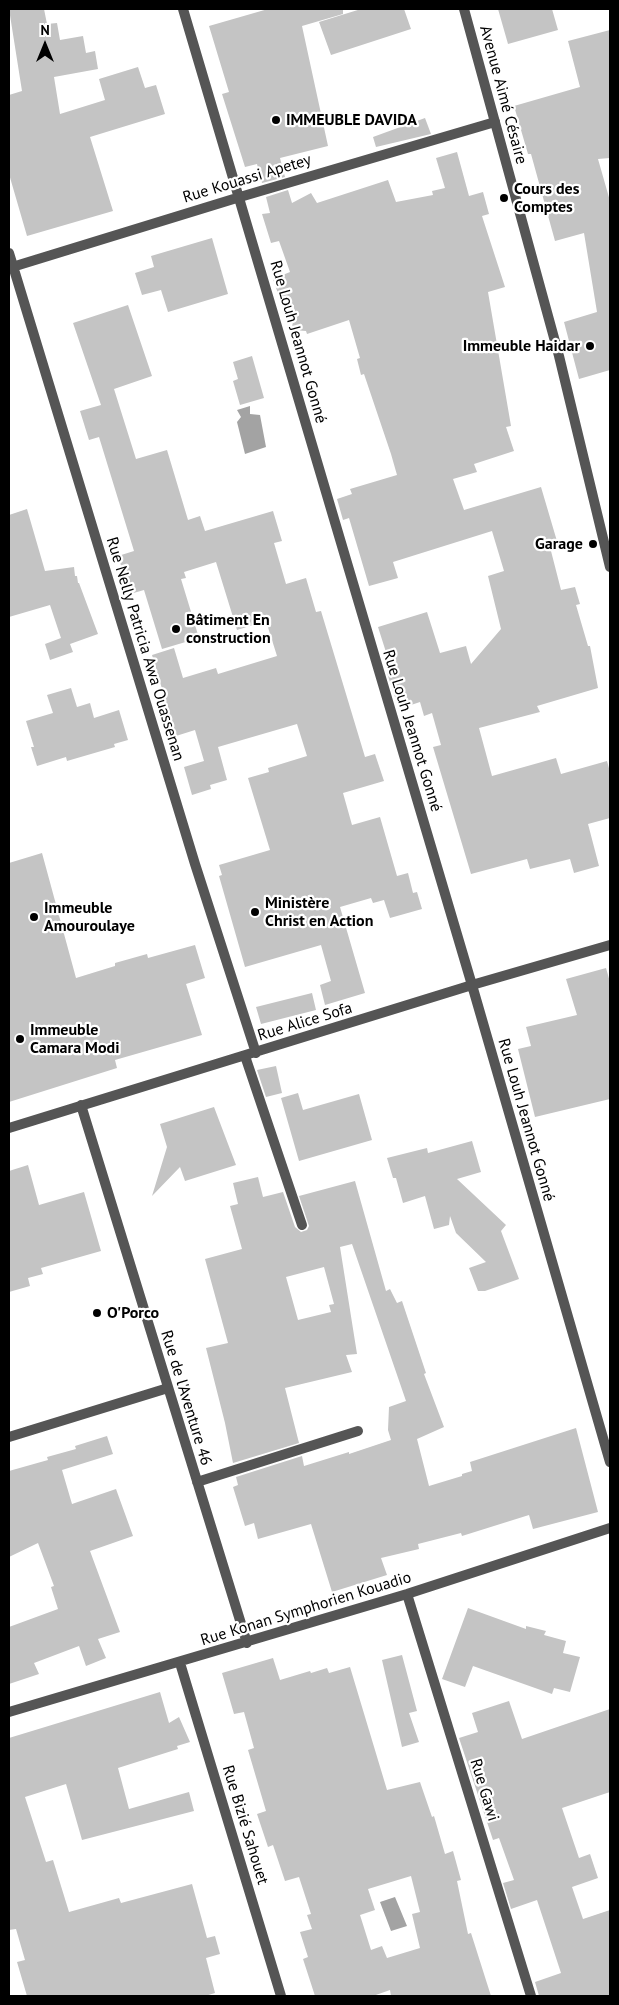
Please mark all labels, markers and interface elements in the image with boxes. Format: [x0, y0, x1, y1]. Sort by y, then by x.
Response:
north arrow [20, 20, 70, 70]
text: N [40, 21, 50, 39]
street label: Avenue Aimé Césaire [475, 24, 531, 166]
place label: IMMEUBLE DAVIDA [286, 110, 417, 130]
marker: IMMEUBLE DAVIDA [270, 114, 282, 126]
street label: Rue Kouassi Apetey [181, 150, 313, 208]
place label: Cours des Comptes [514, 179, 579, 217]
marker: Cours des Comptes [498, 192, 510, 204]
street label: Rue Louh Jeannot Gonné [266, 258, 330, 426]
place label: Immeuble Haidar [463, 336, 580, 356]
marker: Immeuble Haidar [584, 340, 596, 352]
place label: Garage [535, 534, 583, 554]
street label: Rue Nelly Patricia Awa Ouassenan [102, 535, 188, 763]
marker: Garage [587, 538, 599, 550]
place label: Bâtiment En construction [186, 610, 271, 648]
marker: Bâtiment En construction [170, 623, 182, 635]
street label: Rue Louh Jeannot Gonné [378, 648, 446, 814]
place label: Ministère Christ en Action [265, 893, 373, 931]
place label: Immeuble Amouroulaye [44, 898, 135, 936]
marker: Ministère Christ en Action [249, 906, 261, 918]
marker: Immeuble Amouroulaye [28, 911, 40, 923]
street label: Rue Alice Sofa [255, 999, 355, 1045]
place label: Immeuble Camara Modi [30, 1020, 119, 1058]
marker: Immeuble Camara Modi [14, 1033, 26, 1045]
street label: Rue Louh Jeannot Gonné [494, 1036, 558, 1204]
place label: O'Porco [107, 1303, 159, 1323]
marker: O'Porco [91, 1307, 103, 1319]
street label: Rue de l'Aventure 46 [156, 1328, 216, 1468]
street label: Rue Konan Symphorien Kouadio [198, 1568, 414, 1650]
street label: Rue Gawi [465, 1757, 503, 1823]
street label: Rue Bizié Sahouet [218, 1763, 272, 1887]

